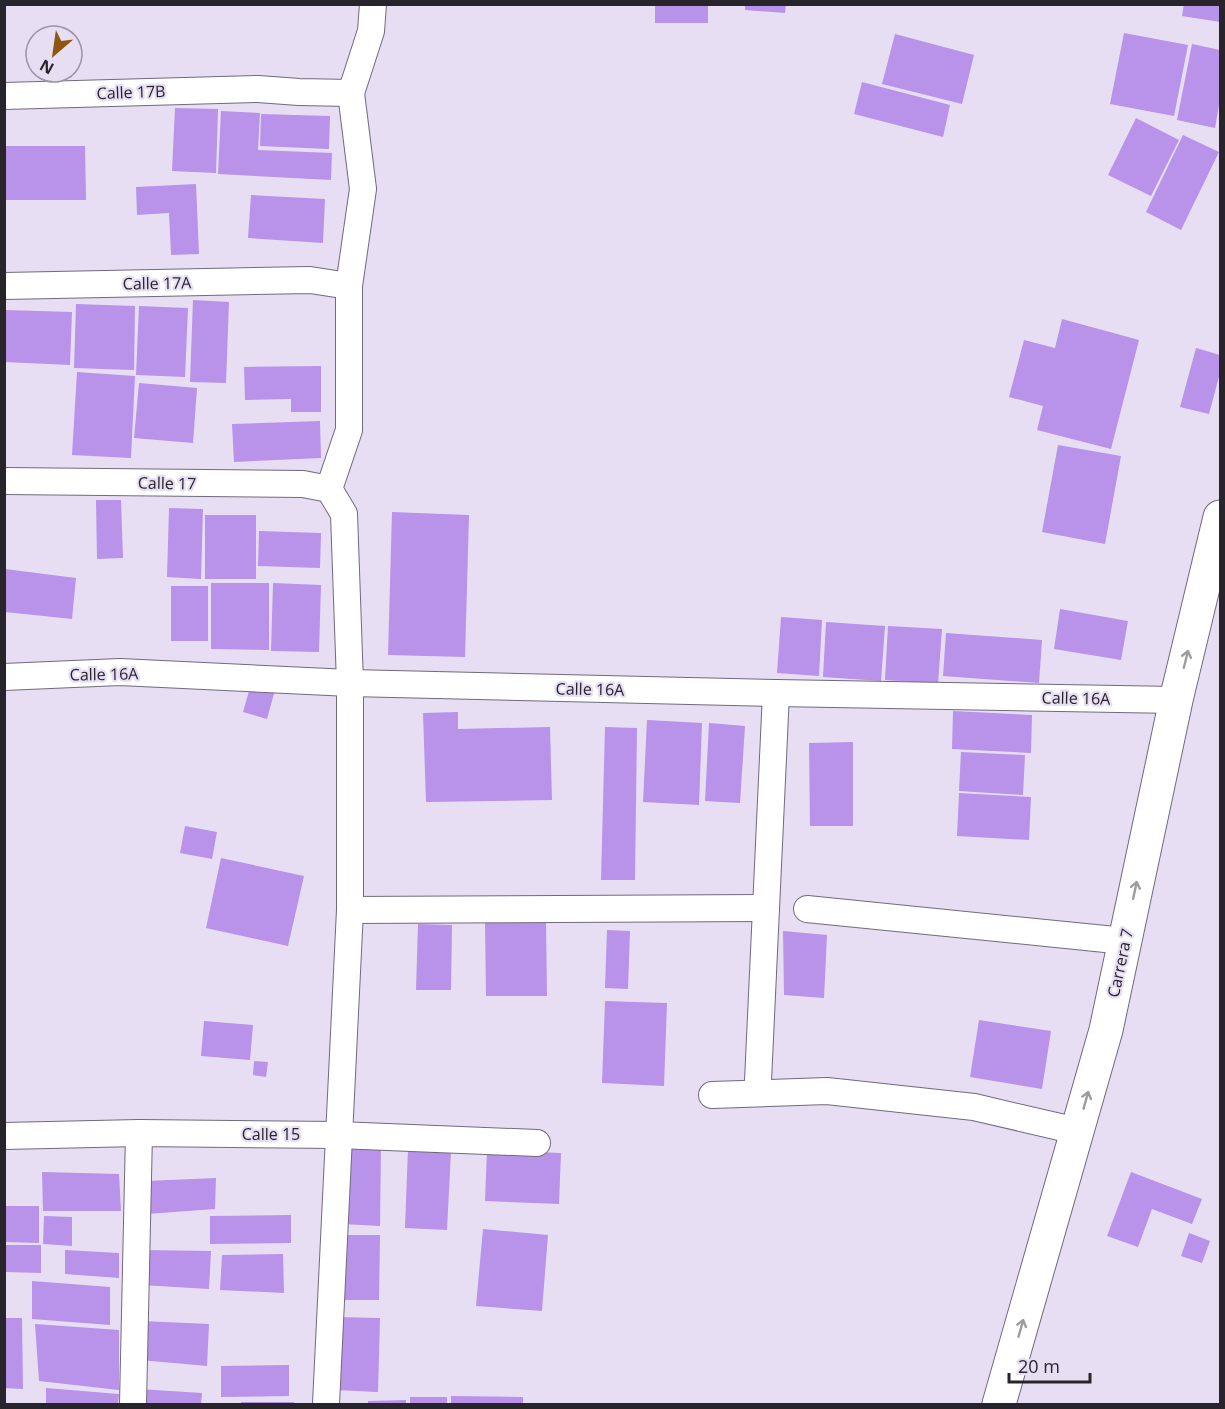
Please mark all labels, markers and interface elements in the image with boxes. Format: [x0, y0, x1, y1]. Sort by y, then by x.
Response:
north arrow [24, 24, 84, 84]
text: N [36, 54, 58, 80]
street label: Calle 17B [96, 80, 166, 104]
street label: Calle 17A [123, 271, 192, 295]
street label: Calle 17 [138, 471, 196, 495]
one-way arrow [1181, 649, 1193, 668]
street label: Calle 16A [70, 662, 139, 686]
street label: Calle 16A [556, 677, 625, 701]
street label: Calle 16A [1042, 686, 1111, 710]
one-way arrow [1130, 881, 1142, 900]
street label: Carrera 7 [1102, 927, 1138, 999]
one-way arrow [1080, 1091, 1092, 1110]
street label: Calle 15 [242, 1123, 300, 1145]
one-way arrow [1015, 1319, 1027, 1338]
scale bar [1009, 1346, 1090, 1384]
text: 20 m [1018, 1354, 1060, 1378]

